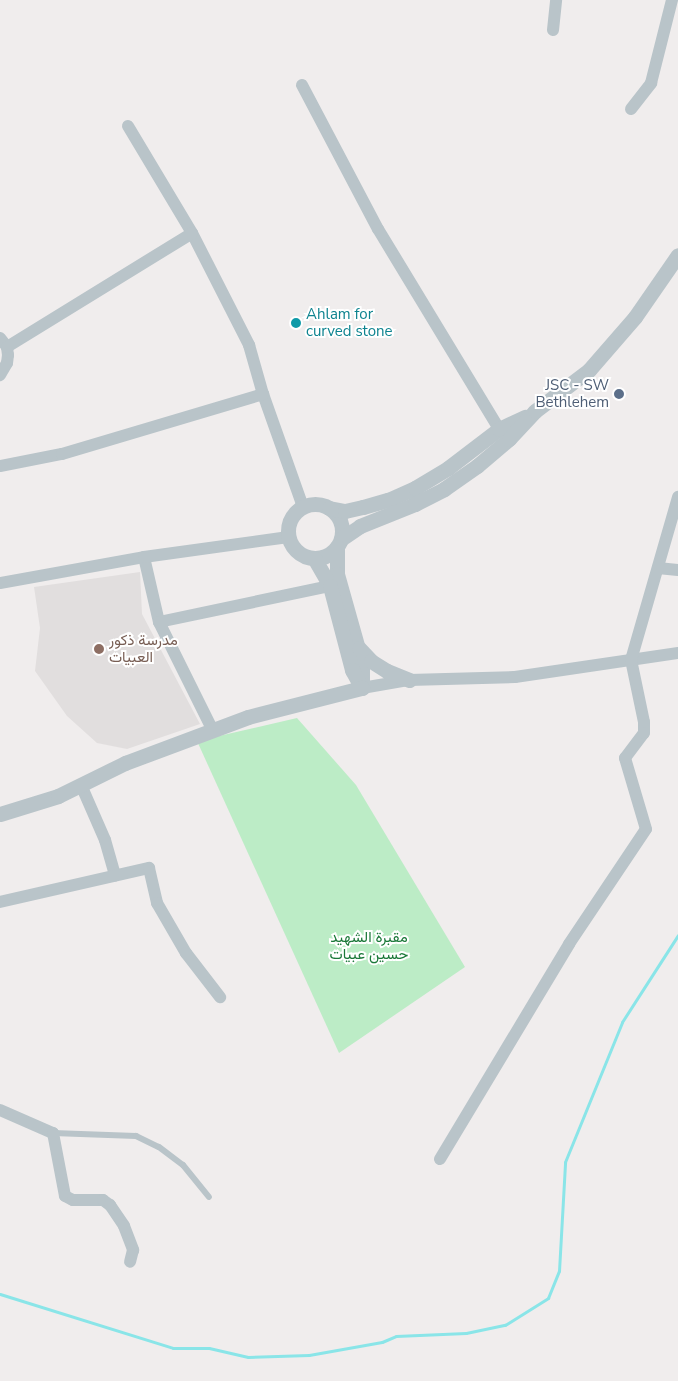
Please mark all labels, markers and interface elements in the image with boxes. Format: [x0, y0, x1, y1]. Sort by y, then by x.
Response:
place label: Ahlam for curved stone [306, 305, 393, 340]
marker: Ahlam for curved stone [290, 317, 302, 329]
place label: JSC - SW Bethlehem [535, 376, 609, 411]
marker: JSC - SW Bethlehem [613, 388, 625, 400]
place label: مدرسة ذكور العبيات [109, 631, 178, 666]
marker: مدرسة ذكور العبيات [93, 643, 105, 655]
park label: مقبرة الشهيد حسين عبيات [330, 928, 408, 963]

